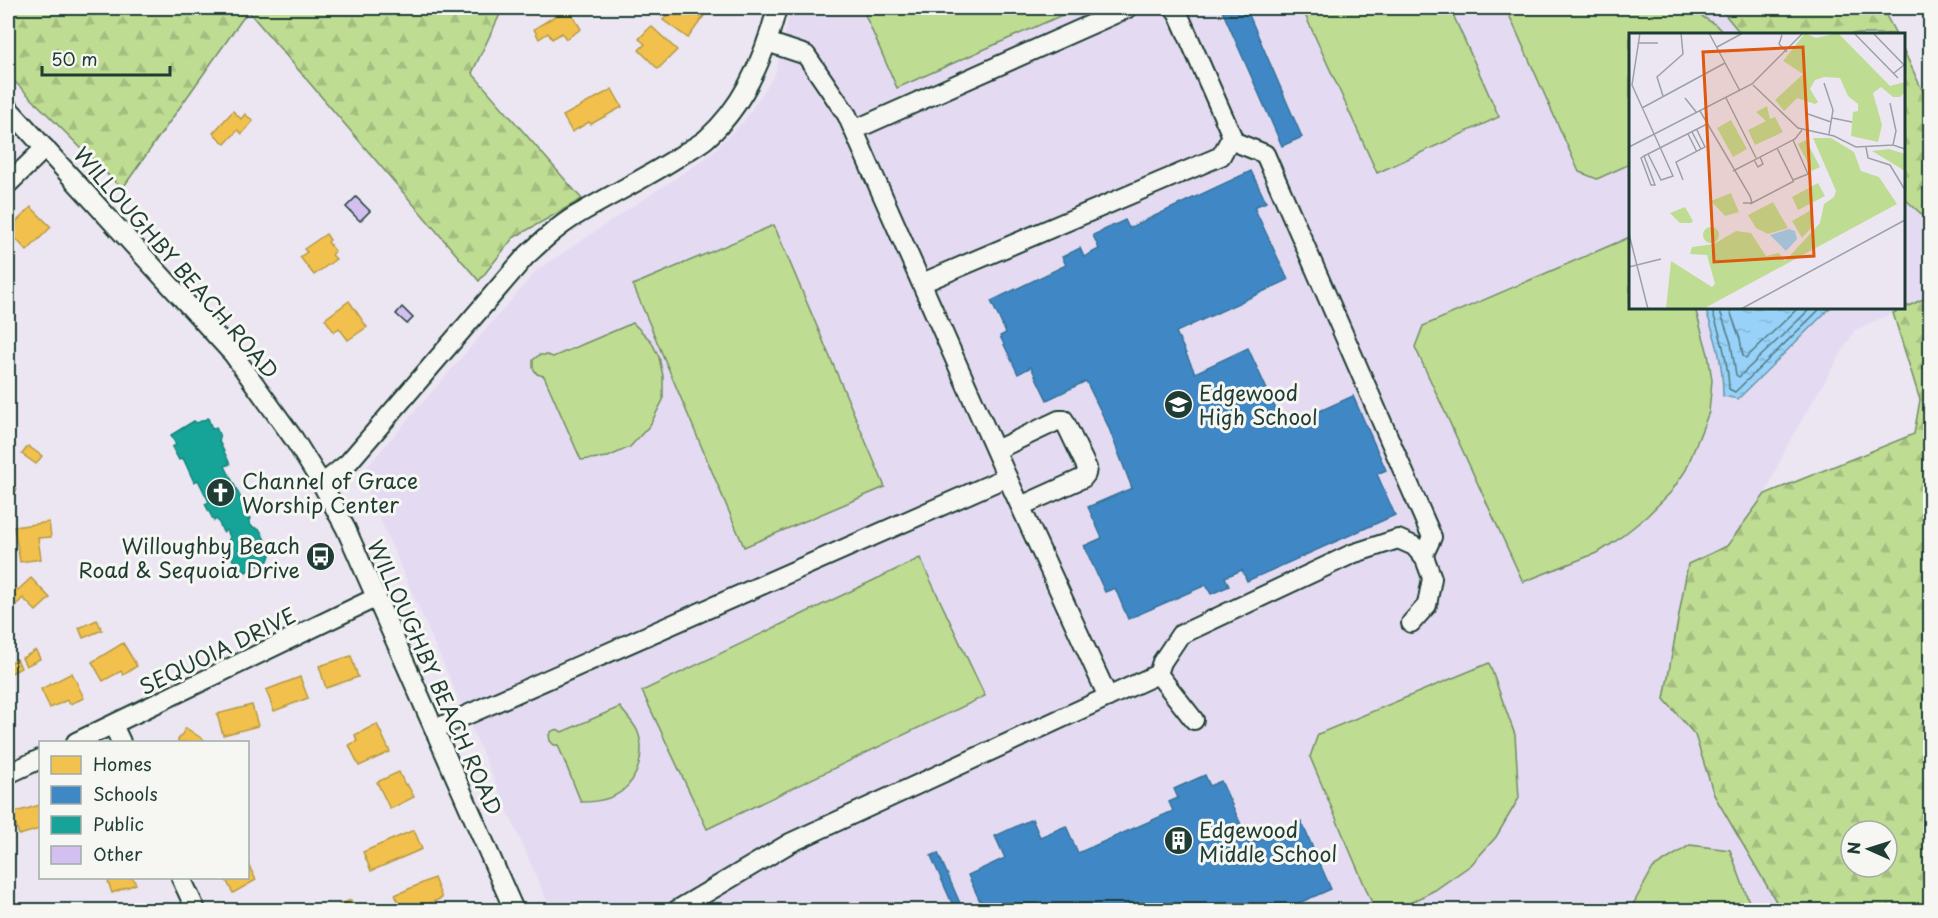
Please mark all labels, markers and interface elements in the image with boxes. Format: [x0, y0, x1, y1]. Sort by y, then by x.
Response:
inset map [1629, 33, 1905, 309]
scale bar [42, 39, 170, 77]
text: 50 m [51, 45, 98, 72]
street label: WILLOUGHBY BEACH ROAD [67, 139, 287, 385]
place label: Edgewood High School [1199, 376, 1318, 432]
school or university icon: Edgewood High School [1162, 388, 1194, 420]
place label: Channel of Grace Worship Center [242, 464, 418, 520]
church icon: Channel of Grace Worship Center [205, 476, 237, 508]
place label: Willoughby Beach Road & Sequoia Drive [78, 529, 300, 585]
street label: WILLOUGHBY BEACH ROAD [361, 534, 511, 820]
bus stop icon: Willoughby Beach Road & Sequoia Drive [305, 541, 337, 573]
street label: SEQUOIA DRIVE [133, 598, 301, 702]
legend [39, 741, 249, 879]
text: Homes [93, 750, 151, 777]
text: Schools [93, 780, 158, 807]
text: Public [93, 810, 144, 837]
place label: Edgewood Middle School [1199, 813, 1337, 869]
north arrow [1839, 819, 1899, 879]
building icon: Edgewood Middle School [1162, 825, 1194, 857]
text: Other [93, 840, 143, 867]
text: N [1841, 841, 1865, 855]

